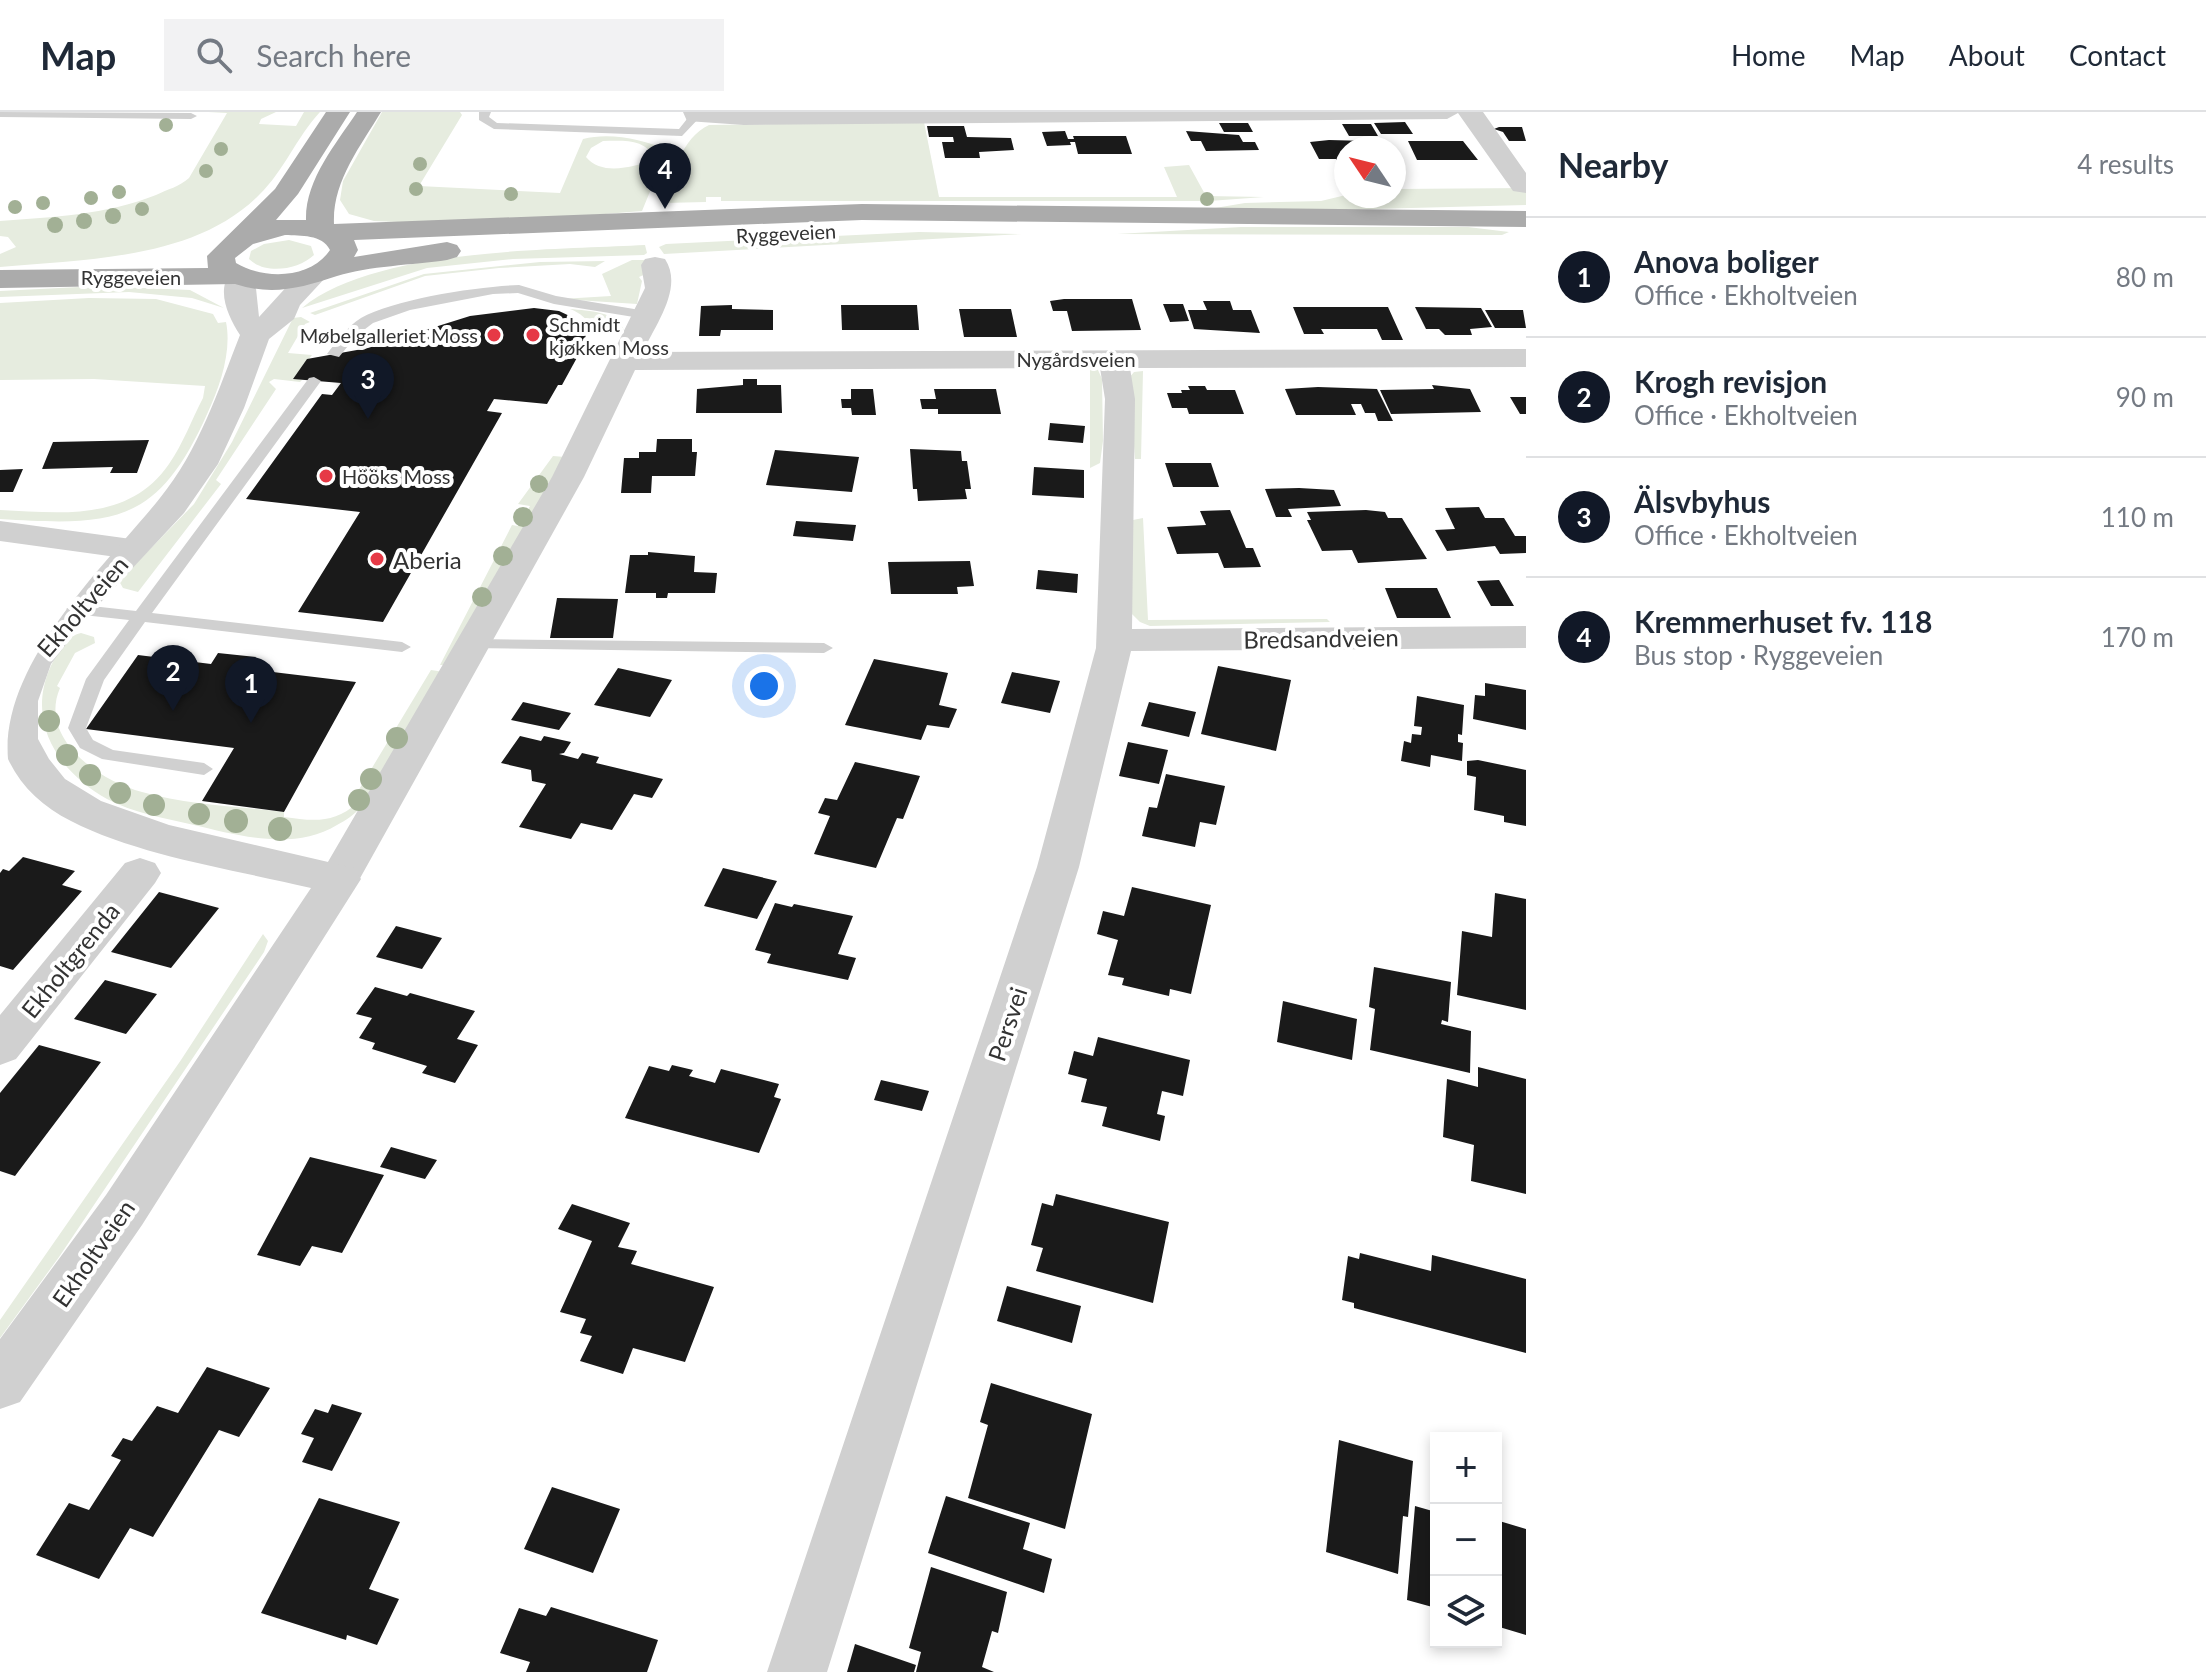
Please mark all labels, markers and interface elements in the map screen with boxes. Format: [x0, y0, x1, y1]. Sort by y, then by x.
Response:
search box [164, 19, 724, 91]
text: Map [40, 32, 116, 78]
icon: search [192, 33, 236, 77]
text: Search here [256, 37, 411, 73]
text: Home [1731, 38, 1806, 72]
text: Map [1850, 38, 1905, 72]
text: About [1949, 38, 2025, 72]
text: Contact [2069, 38, 2166, 72]
north arrow [1334, 136, 1406, 208]
pin: 4 [639, 143, 691, 209]
text: Nearby [1558, 144, 1669, 185]
text: 4 results [2077, 148, 2174, 180]
street label: Ryggeveien [735, 218, 837, 248]
text: Anova boliger [1634, 243, 1819, 279]
text: 1 [1576, 261, 1592, 293]
text: 80 m [2116, 261, 2174, 293]
street label: Ryggeveien [81, 265, 181, 289]
text: Office · Ekholtveien [1634, 279, 1858, 311]
place label: Schmidt kjøkken Moss [549, 312, 669, 359]
place label: Møbelgalleriet Moss [300, 323, 478, 347]
marker: Møbelgalleriet Moss [485, 326, 503, 344]
marker: Schmidt kjøkken Moss [524, 326, 542, 344]
street label: Nygårdsveien [1016, 347, 1136, 371]
pin: 3 [342, 353, 394, 419]
text: Krogh revisjon [1634, 363, 1827, 399]
text: 2 [1576, 381, 1592, 413]
text: 90 m [2116, 381, 2174, 413]
text: Office · Ekholtveien [1634, 399, 1858, 431]
place label: Hööks Moss [342, 464, 451, 488]
marker: Hööks Moss [317, 467, 335, 485]
text: Älsvbyhus [1634, 483, 1770, 519]
text: 3 [1576, 501, 1592, 533]
text: 110 m [2101, 501, 2174, 533]
text: Office · Ekholtveien [1634, 519, 1858, 551]
place label: Aberia [393, 545, 462, 574]
street label: Ekholtveien [30, 550, 134, 662]
marker: Aberia [368, 550, 386, 568]
text: Kremmerhuset fv. 118 [1634, 603, 1932, 639]
text: 4 [1576, 621, 1592, 653]
text: 170 m [2101, 621, 2174, 653]
street label: Bredsandveien [1243, 622, 1399, 654]
text: Bus stop · Ryggeveien [1634, 639, 1883, 671]
pin: 2 [147, 645, 199, 711]
pin: 1 [225, 657, 277, 723]
your location [744, 666, 784, 706]
street label: Ekholtgrenda [15, 897, 125, 1023]
street label: Persvei [981, 983, 1033, 1065]
street label: Ekholtveien [46, 1194, 140, 1312]
map controls [1430, 1432, 1502, 1648]
button: + [1430, 1432, 1502, 1504]
button: − [1430, 1504, 1502, 1576]
button: layers [1430, 1576, 1502, 1648]

